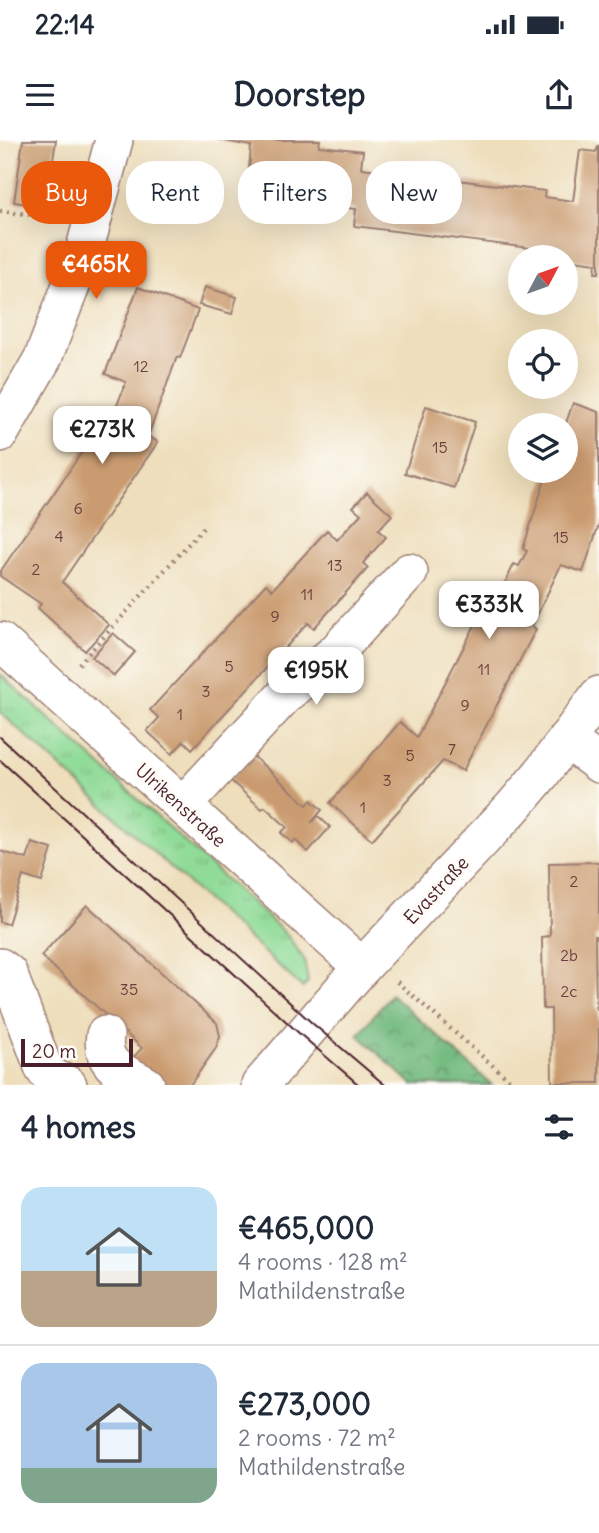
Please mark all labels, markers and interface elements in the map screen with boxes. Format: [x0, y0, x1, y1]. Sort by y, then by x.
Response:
text: 22:14 [35, 8, 95, 41]
text: Doorstep [233, 74, 366, 115]
icon: menu [21, 76, 59, 114]
icon: share [540, 76, 578, 114]
chip: Buy [21, 161, 112, 224]
chip: Rent [126, 161, 224, 224]
chip: Filters [238, 161, 352, 224]
chip: New [366, 161, 462, 224]
pin: €465K [47, 242, 145, 301]
north arrow [508, 245, 578, 315]
map controls [508, 245, 578, 483]
text: €465K [62, 249, 130, 278]
button: locate [508, 329, 578, 399]
house number: 12 [133, 356, 149, 376]
pin: €273K [53, 406, 151, 466]
button: layers [508, 413, 578, 483]
text: €273K [69, 414, 135, 443]
house number: 15 [432, 437, 448, 457]
house number: 6 [73, 498, 83, 518]
house number: 4 [54, 526, 64, 546]
house number: 15 [553, 527, 569, 547]
house number: 13 [327, 555, 343, 575]
house number: 2 [32, 559, 41, 579]
pin: €333K [440, 582, 538, 641]
house number: 11 [301, 584, 313, 604]
text: €333K [455, 589, 523, 618]
house number: 9 [270, 606, 280, 626]
pin: €195K [267, 648, 365, 707]
text: €195K [284, 655, 348, 684]
house number: 5 [224, 656, 234, 676]
house number: 11 [478, 659, 490, 679]
house number: 3 [201, 681, 211, 701]
house number: 9 [460, 695, 470, 715]
house number: 1 [177, 704, 183, 724]
house number: 7 [448, 739, 456, 759]
house number: 5 [405, 745, 415, 765]
street label: Ulrikenstraße [131, 758, 231, 852]
house number: 3 [382, 770, 392, 790]
house number: 1 [360, 797, 366, 817]
street label: Evastraße [398, 851, 474, 929]
house number: 2 [570, 871, 579, 891]
house number: 2b [560, 945, 578, 965]
house number: 35 [120, 979, 138, 999]
house number: 2c [561, 981, 577, 1001]
scale bar [21, 1036, 133, 1068]
text: 20 m [32, 1039, 76, 1063]
text: 4 homes [21, 1108, 136, 1146]
icon: filters [540, 1108, 578, 1146]
text: €465,000 [238, 1209, 374, 1247]
icon: home [77, 1215, 161, 1299]
text: 4 rooms · 128 m² [238, 1247, 408, 1276]
text: Mathildenstraße [238, 1276, 405, 1305]
text: €273,000 [238, 1385, 371, 1423]
icon: home [77, 1391, 161, 1475]
text: 2 rooms · 72 m² [238, 1423, 396, 1452]
text: Mathildenstraße [238, 1452, 405, 1481]

